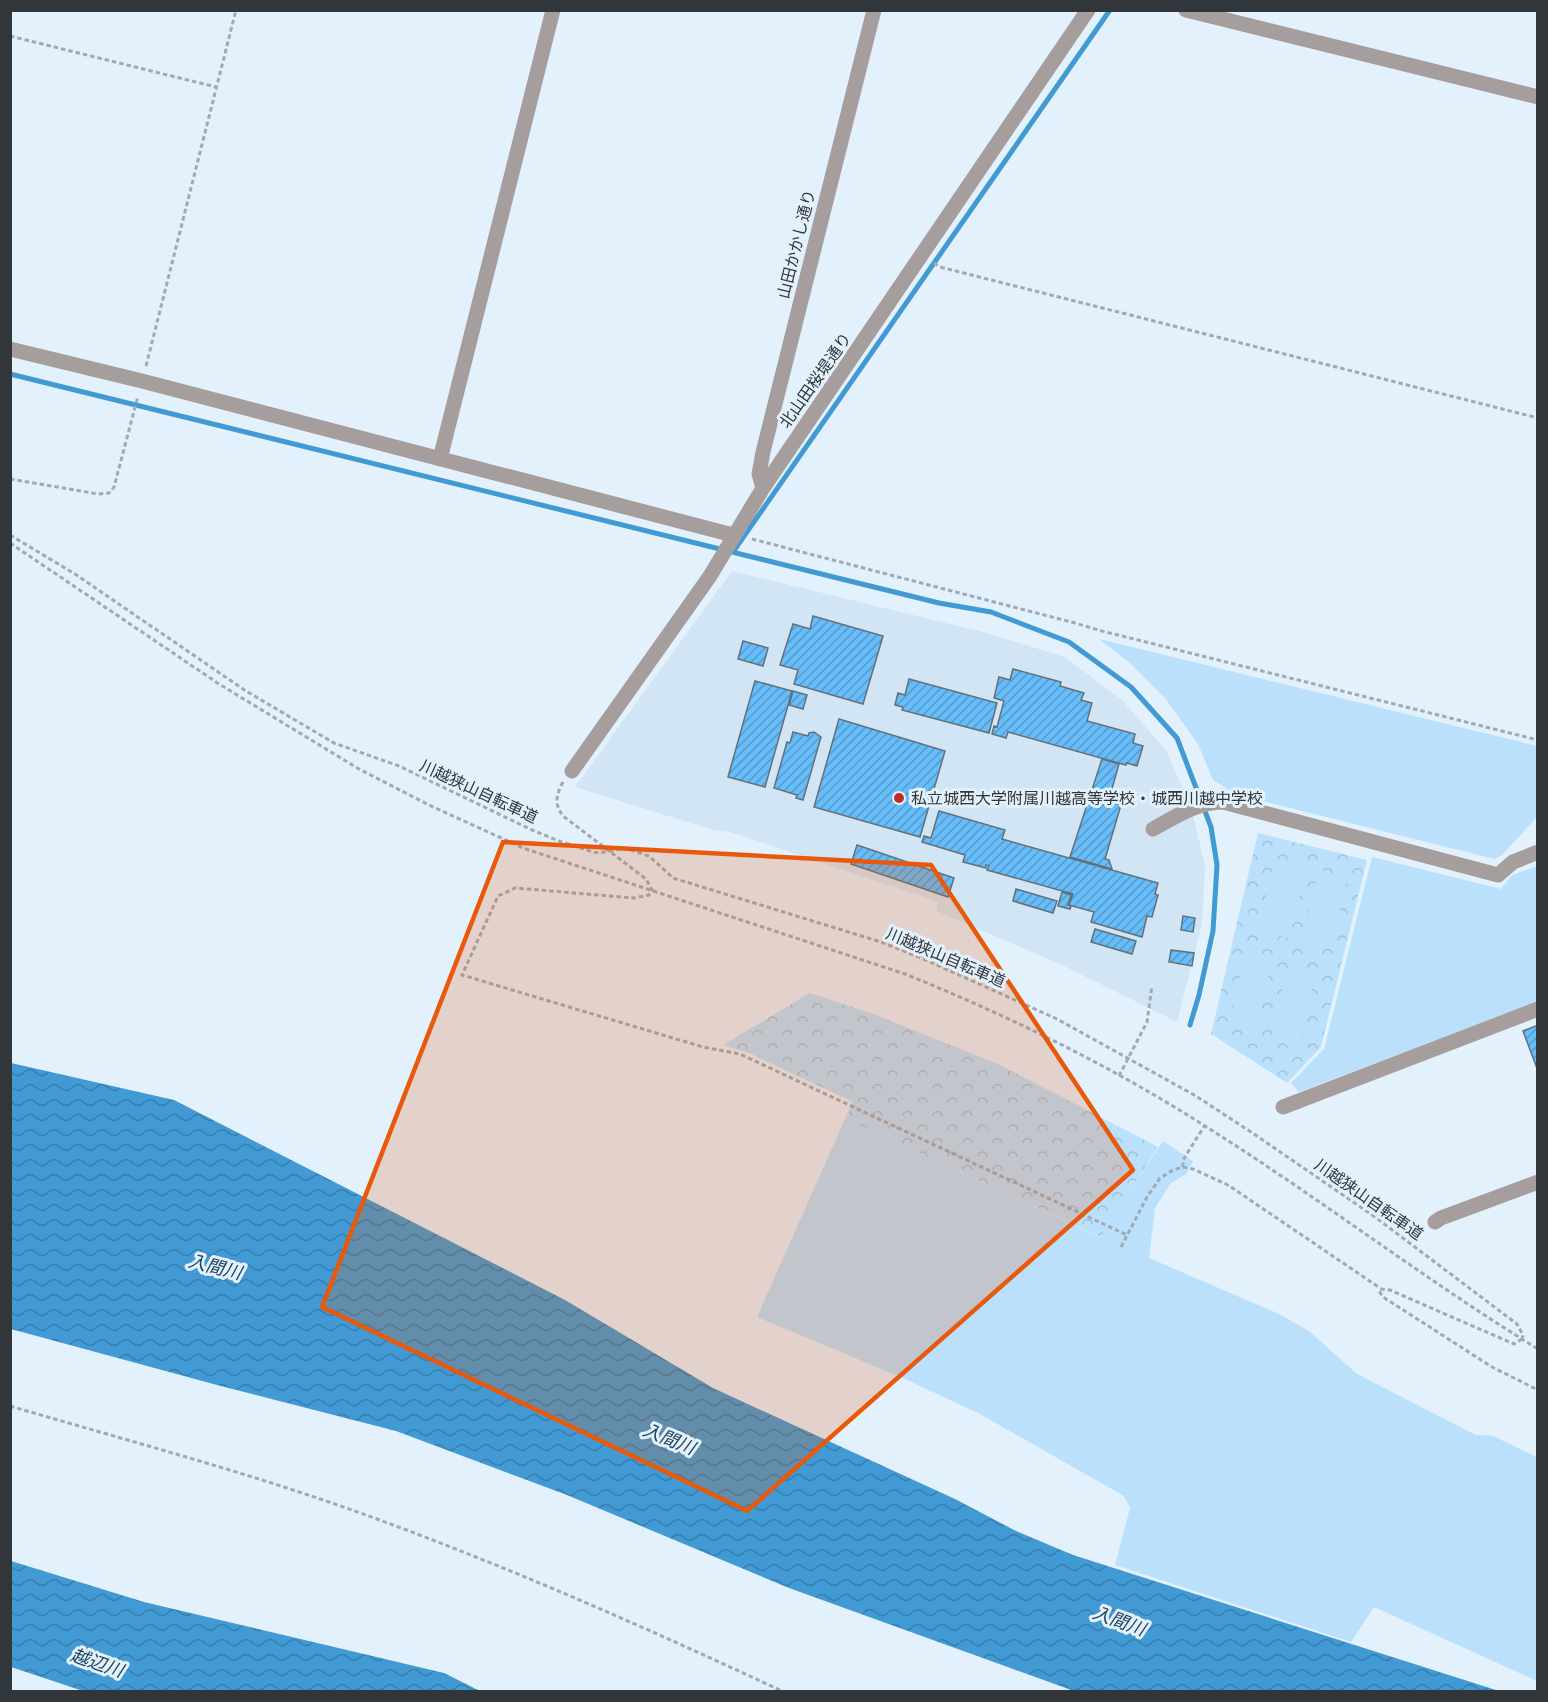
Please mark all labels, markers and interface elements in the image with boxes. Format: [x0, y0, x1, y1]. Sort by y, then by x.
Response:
street label: 山田かかし通り [775, 188, 821, 301]
street label: 北山田桜堤通り [776, 330, 857, 433]
street label: 川越狭山自転車道 [416, 757, 540, 829]
place label: 私立城西大学附属川越高等学校・城西川越中学校 [911, 790, 1263, 810]
marker: 私立城西大学附属川越高等学校・城西川越中学校 [892, 791, 906, 805]
street label: 川越狭山自転車道 [882, 925, 1008, 993]
street label: 川越狭山自転車道 [1310, 1156, 1426, 1246]
water label: 入間川 [186, 1251, 246, 1287]
water label: 入間川 [639, 1420, 700, 1462]
water label: 入間川 [1089, 1602, 1150, 1643]
water label: 越辺川 [67, 1645, 128, 1685]

